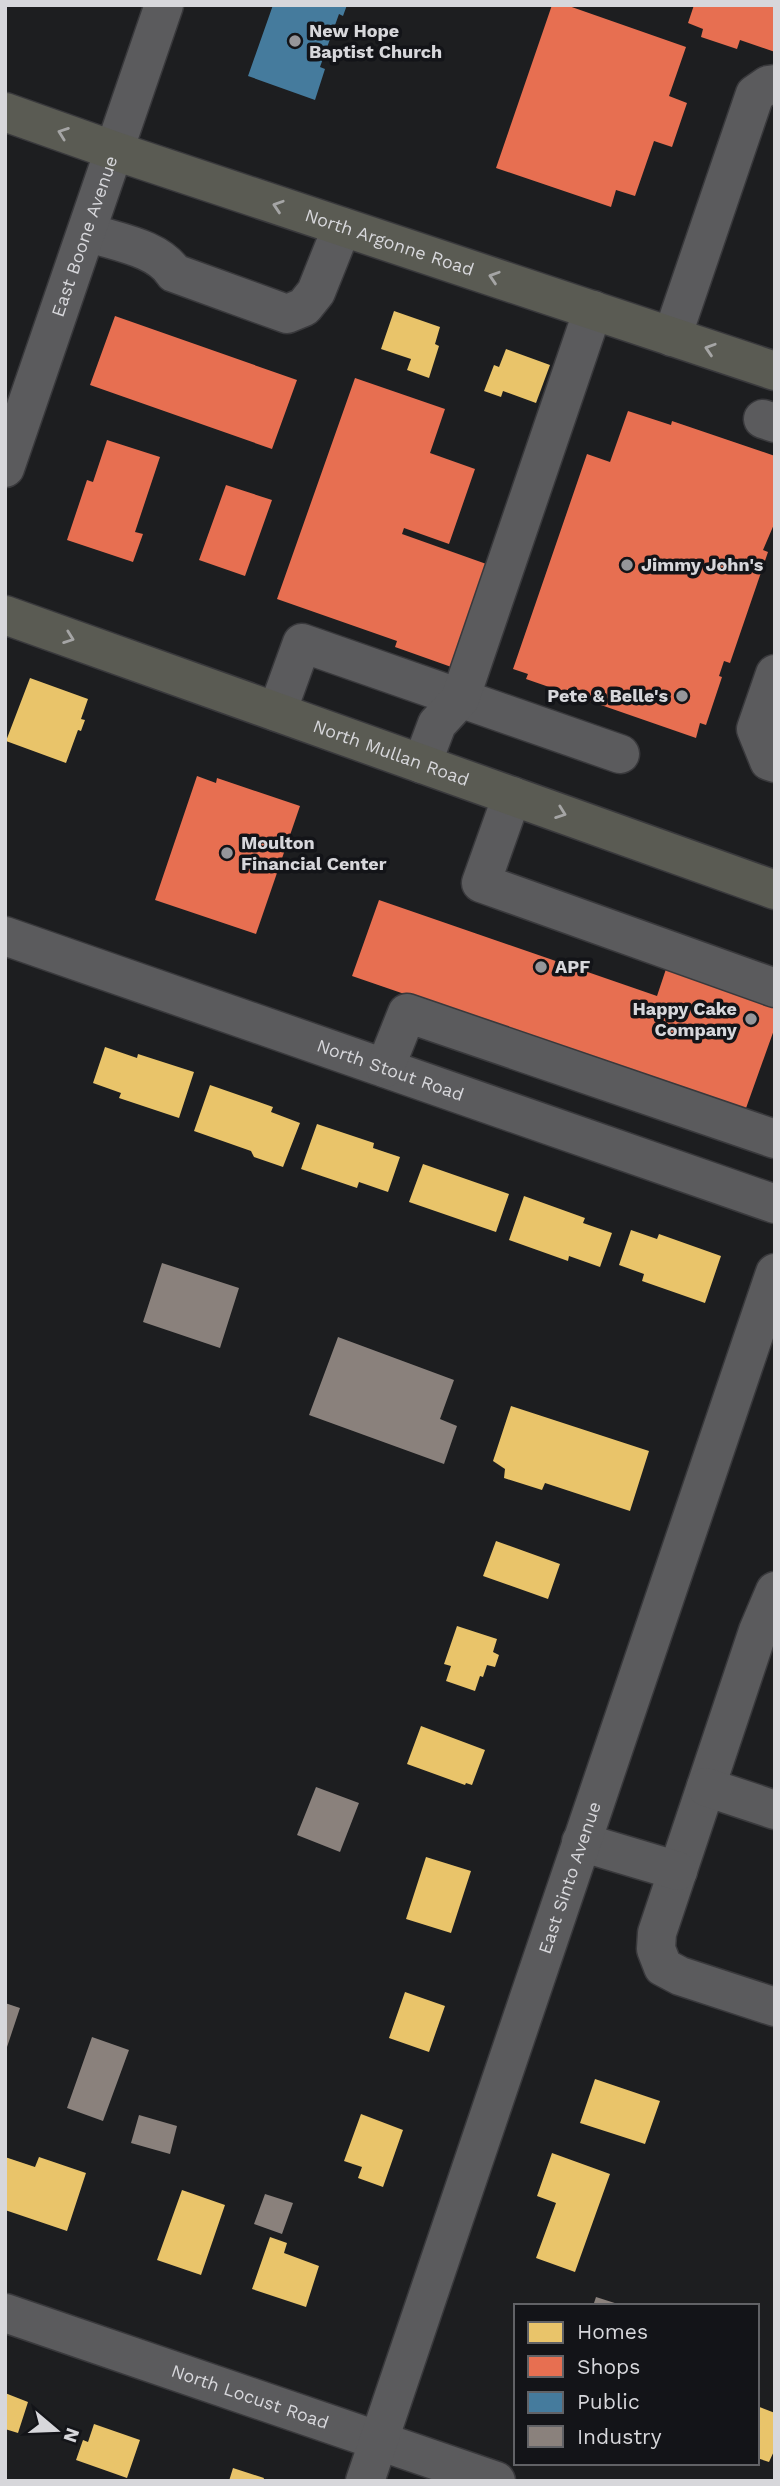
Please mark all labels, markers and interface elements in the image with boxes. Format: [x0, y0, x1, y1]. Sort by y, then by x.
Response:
place label: New Hope Baptist Church [309, 20, 442, 62]
marker: New Hope Baptist Church [287, 33, 303, 49]
one-way arrow [57, 127, 69, 141]
street label: East Boone Avenue [47, 153, 121, 319]
one-way arrow [273, 199, 285, 214]
street label: North Argonne Road [302, 204, 477, 280]
one-way arrow [489, 271, 501, 285]
one-way arrow [704, 343, 717, 357]
place label: Jimmy John's [641, 554, 764, 575]
marker: Jimmy John's [619, 557, 635, 573]
one-way arrow [63, 630, 75, 644]
place label: Pete & Belle's [547, 685, 668, 706]
marker: Pete & Belle's [674, 688, 690, 704]
street label: North Mullan Road [310, 715, 472, 790]
one-way arrow [554, 805, 566, 819]
place label: Moulton Financial Center [241, 832, 387, 874]
marker: Moulton Financial Center [219, 845, 235, 861]
place label: APF [555, 956, 590, 977]
marker: APF [533, 959, 549, 975]
place label: Happy Cake Company [632, 998, 738, 1040]
marker: Happy Cake Company [743, 1011, 759, 1027]
street label: North Stout Road [314, 1034, 467, 1105]
street label: East Sinto Avenue [534, 1799, 605, 1957]
legend [514, 2304, 759, 2465]
text: Homes [577, 2319, 648, 2344]
text: Shops [577, 2354, 640, 2379]
street label: North Locust Road [169, 2360, 332, 2433]
text: Public [577, 2389, 640, 2414]
north arrow [21, 2395, 91, 2465]
text: Industry [577, 2424, 662, 2449]
text: N [58, 2425, 85, 2446]

